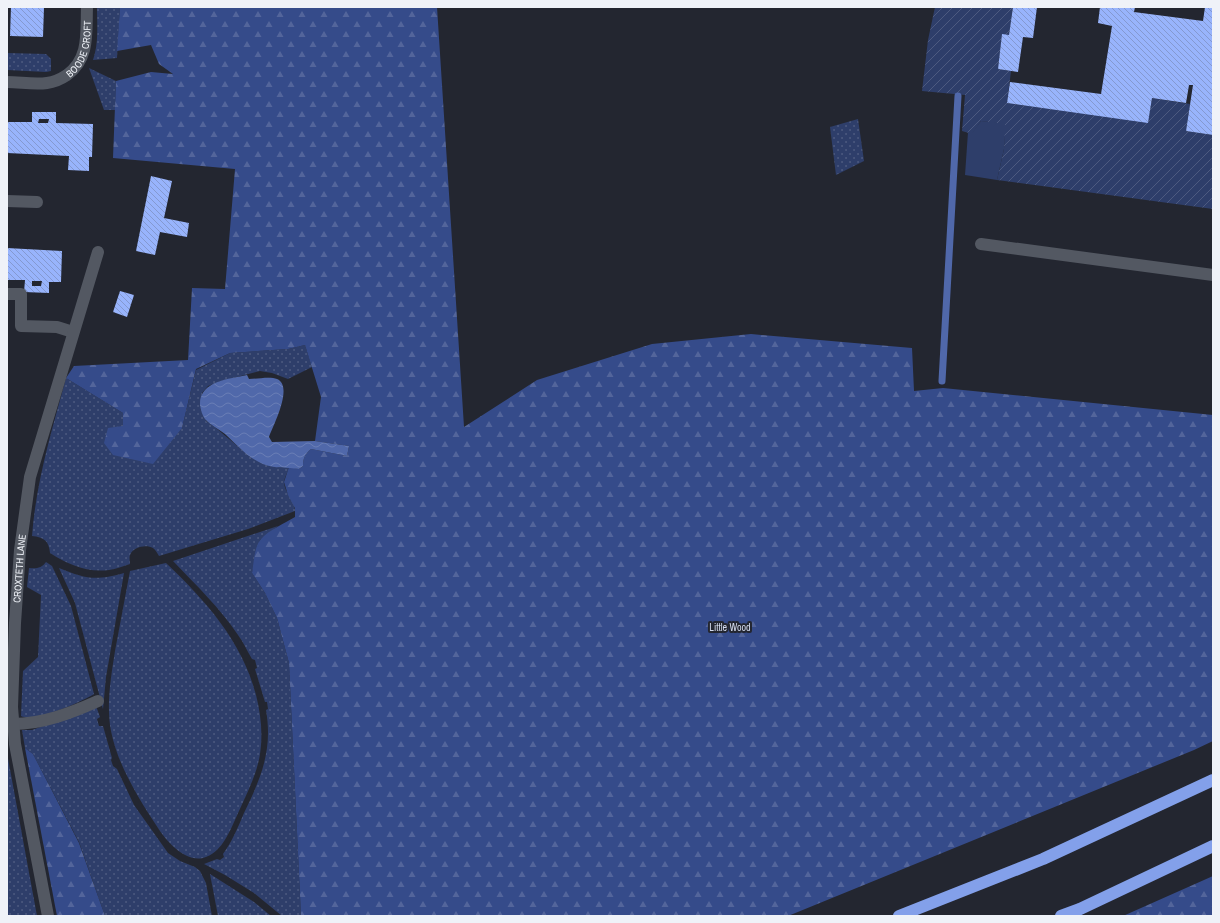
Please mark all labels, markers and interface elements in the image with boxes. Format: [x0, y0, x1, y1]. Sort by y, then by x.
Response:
street label: BOODE CROFT [63, 21, 93, 80]
street label: CROXTETH LANE [10, 533, 29, 603]
park label: Little Wood [709, 621, 751, 634]

